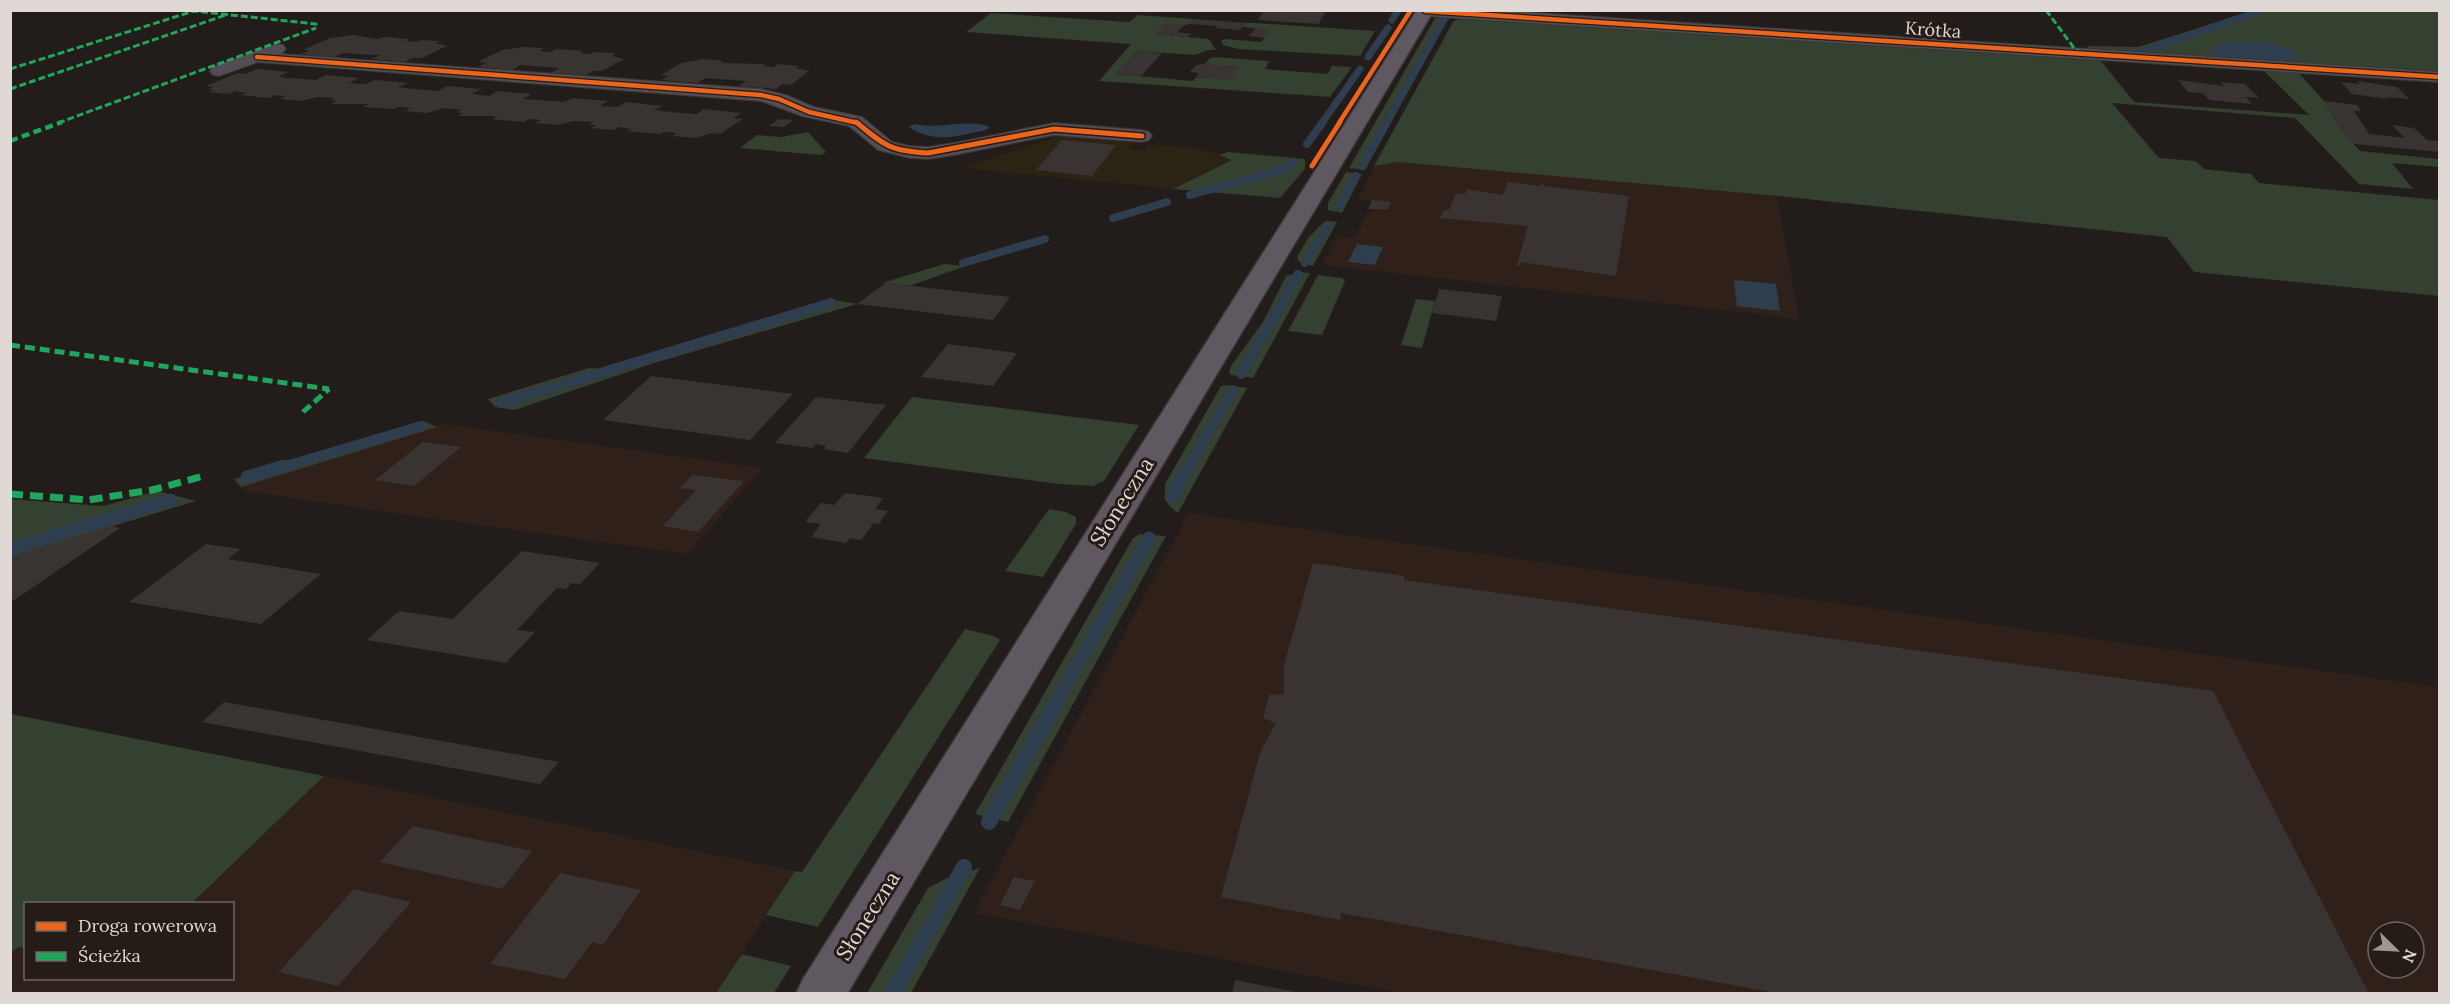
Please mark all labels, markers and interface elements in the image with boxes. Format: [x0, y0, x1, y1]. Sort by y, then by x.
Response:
street label: Krótka [1904, 16, 1962, 43]
street label: Słoneczna [1084, 452, 1160, 551]
street label: Słoneczna [830, 866, 906, 965]
legend [24, 902, 234, 980]
text: Droga rowerowa [78, 914, 217, 937]
north arrow [2366, 920, 2426, 980]
text: Ścieżka [78, 944, 141, 967]
text: N [2398, 946, 2421, 966]

